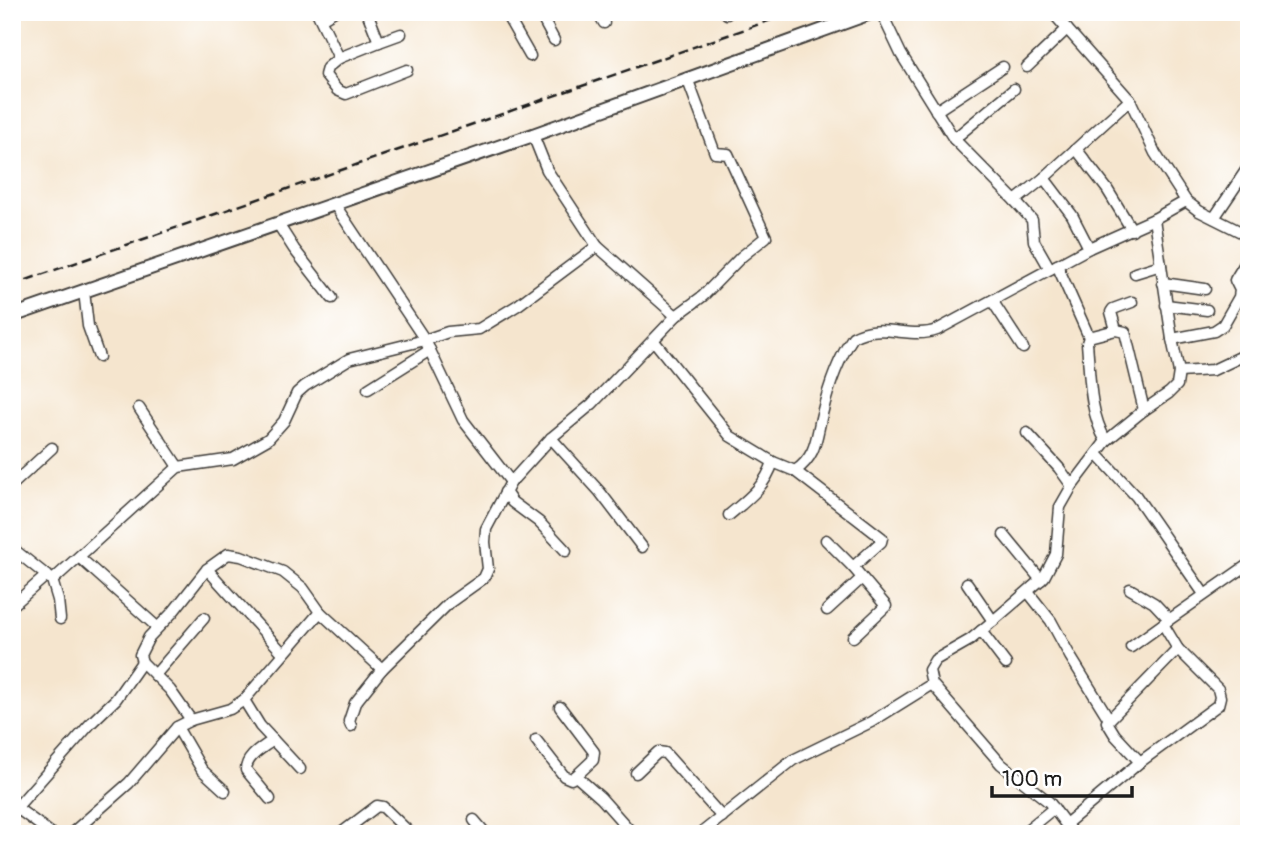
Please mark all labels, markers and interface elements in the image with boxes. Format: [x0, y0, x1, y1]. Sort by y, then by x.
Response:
scale bar [992, 755, 1132, 799]
text: 100 m [1002, 766, 1062, 793]

